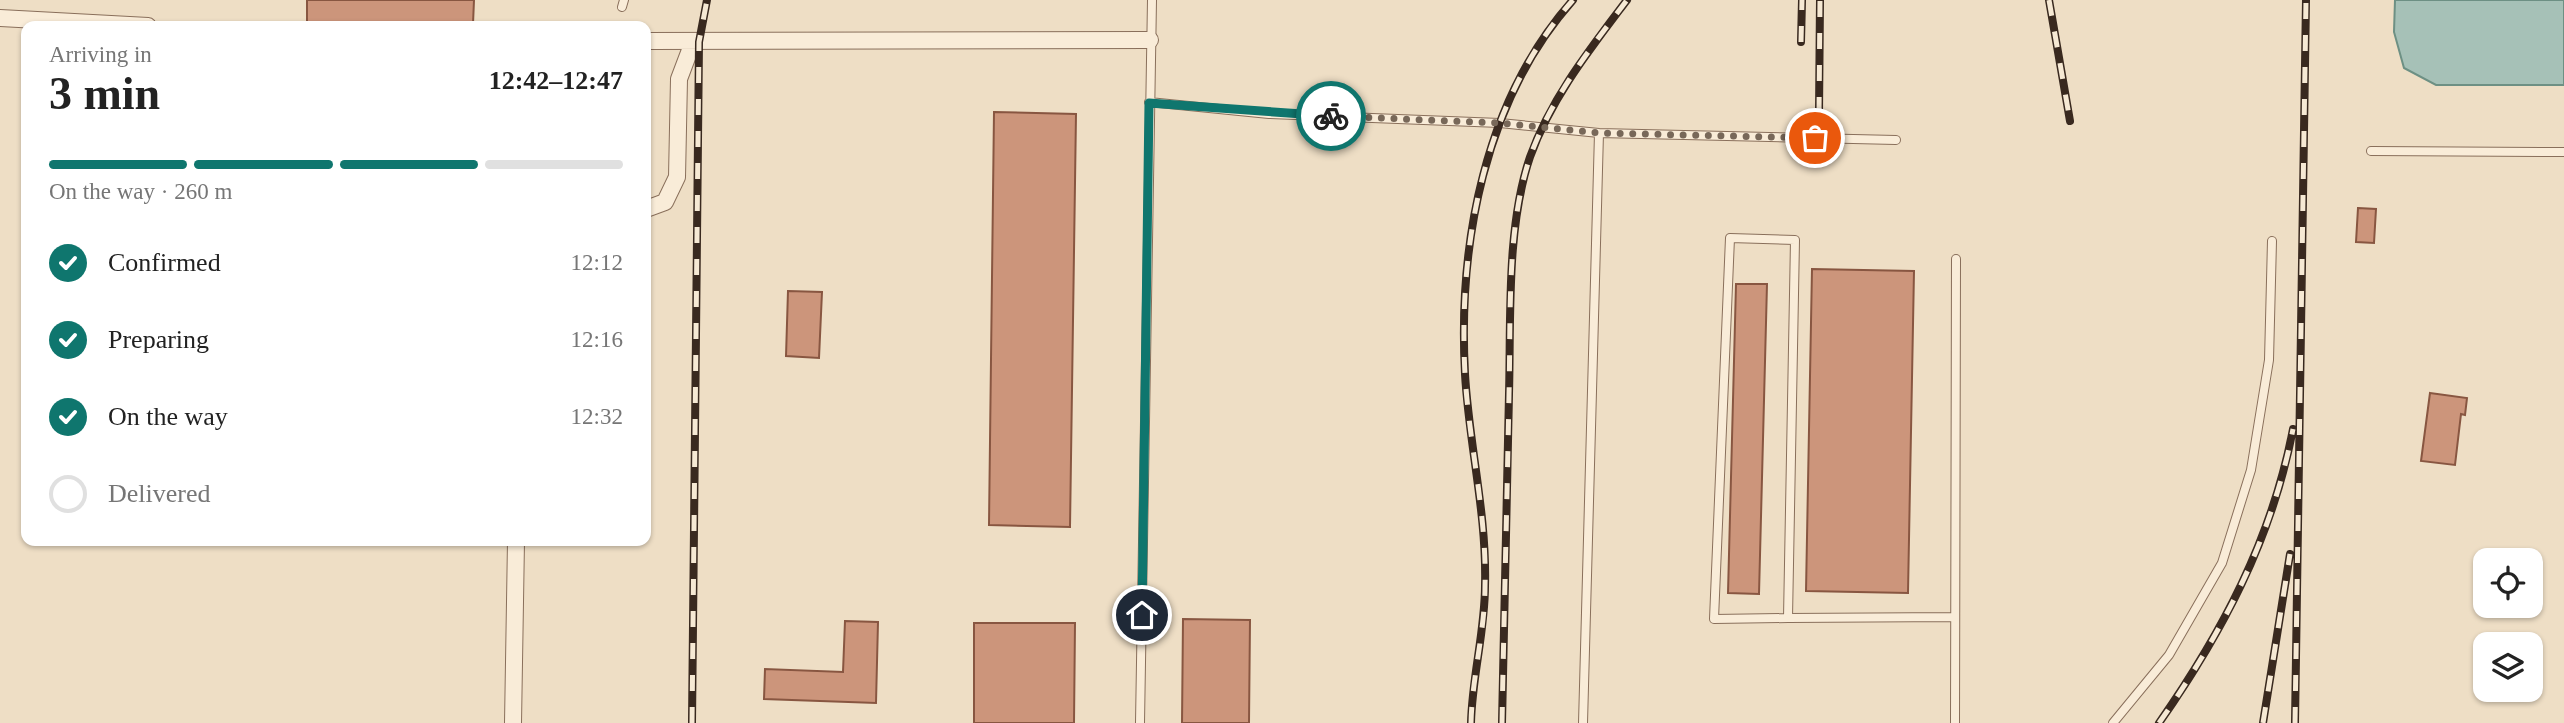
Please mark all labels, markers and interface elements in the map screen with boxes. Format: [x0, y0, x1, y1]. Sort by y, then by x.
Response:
text: Arriving in [49, 42, 152, 67]
text: 12:42–12:47 [489, 66, 623, 95]
text: 3 min [49, 68, 160, 119]
courier [1296, 81, 1366, 151]
icon: bike [1312, 97, 1350, 135]
pin [1785, 108, 1845, 168]
icon: bag [1796, 119, 1834, 157]
text: On the way · 260 m [49, 179, 232, 204]
icon: check [49, 244, 87, 282]
text: Confirmed [108, 248, 221, 277]
text: 12:12 [571, 250, 623, 275]
icon: check [49, 321, 87, 359]
text: Preparing [108, 325, 209, 354]
text: 12:16 [571, 327, 623, 352]
icon: check [49, 398, 87, 436]
text: On the way [108, 402, 228, 431]
text: 12:32 [571, 404, 623, 429]
text: Delivered [108, 479, 211, 508]
map controls [2473, 548, 2543, 702]
button: locate [2473, 548, 2543, 618]
pin [1112, 585, 1172, 645]
icon: home [1123, 596, 1161, 634]
button: layers [2473, 632, 2543, 702]

